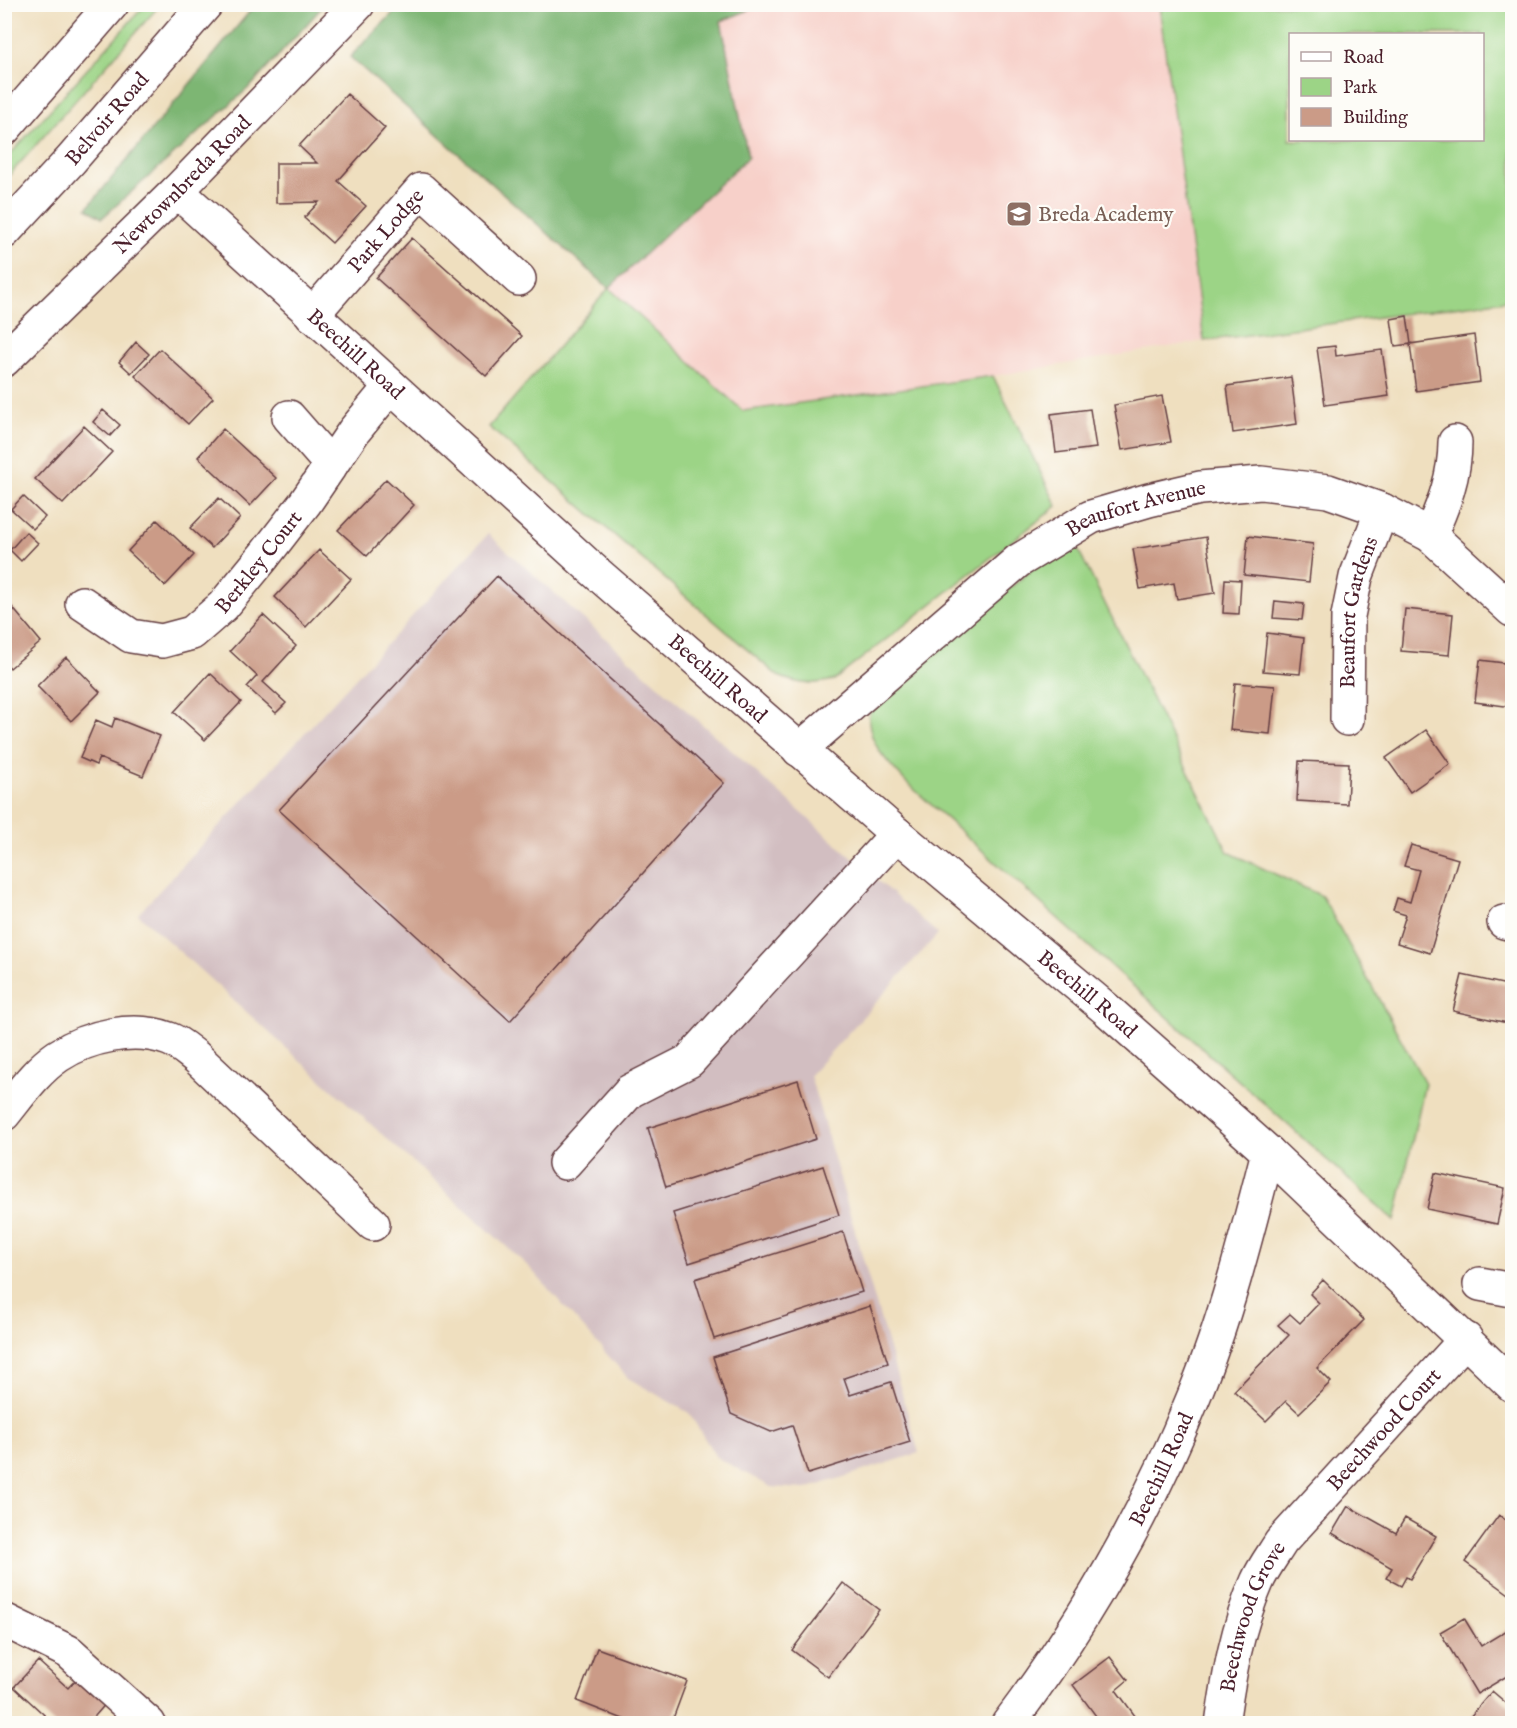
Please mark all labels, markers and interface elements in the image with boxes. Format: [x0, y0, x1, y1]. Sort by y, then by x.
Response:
legend [1289, 33, 1484, 141]
text: Road [1343, 47, 1384, 70]
street label: Belvoir Road [60, 67, 156, 172]
text: Park [1343, 77, 1378, 100]
text: Building [1343, 107, 1408, 130]
street label: Newtownbreda Road [108, 110, 258, 261]
street label: Park Lodge [343, 184, 431, 279]
school or university icon: Breda Academy [1004, 199, 1034, 229]
place label: Breda Academy [1038, 202, 1174, 229]
street label: Beechill Road [300, 304, 410, 407]
street label: Beaufort Avenue [1061, 476, 1207, 544]
street label: Berkley Court [210, 506, 309, 620]
street label: Beaufort Gardens [1335, 533, 1385, 689]
street label: Beechill Road [662, 629, 773, 730]
street label: Beechill Road [1031, 945, 1143, 1045]
street label: Beechwood Court [1322, 1363, 1448, 1497]
street label: Beechill Road [1124, 1408, 1201, 1531]
street label: Beechwood Grove [1215, 1537, 1293, 1695]

